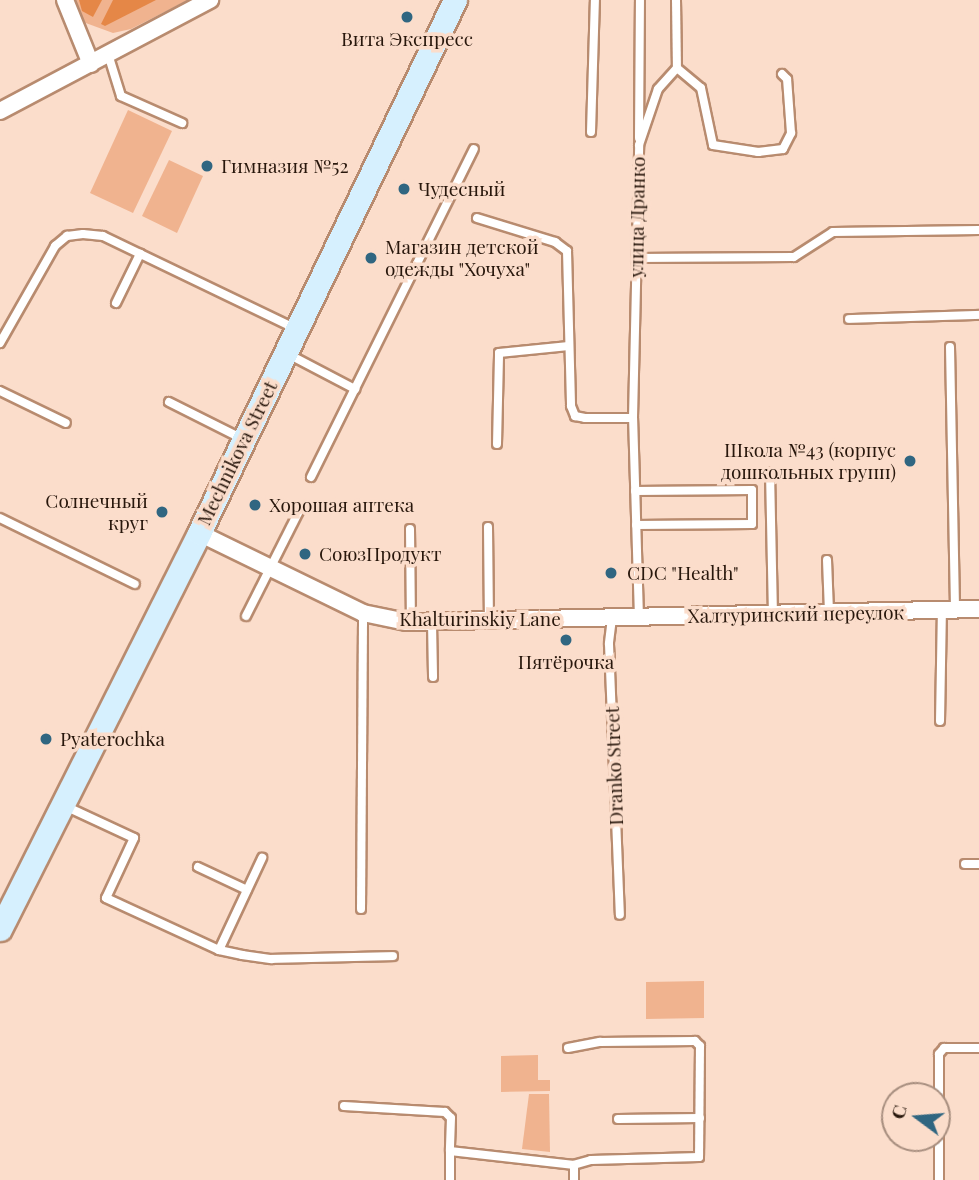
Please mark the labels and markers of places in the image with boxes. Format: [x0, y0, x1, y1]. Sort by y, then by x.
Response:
marker: Вита Экспресс [399, 9, 415, 25]
place label: Вита Экспресс [341, 28, 473, 50]
place label: Гимназия №52 [221, 155, 349, 177]
marker: Гимназия №52 [199, 158, 215, 174]
place label: Чудесный [418, 178, 505, 200]
marker: Чудесный [396, 181, 412, 197]
place label: Магазин детской одежды "Хочуха" [385, 236, 539, 280]
marker: Магазин детской одежды "Хочуха" [363, 250, 379, 266]
place label: Школа №43 (корпус дошкольных групп) [721, 439, 896, 483]
marker: Школа №43 (корпус дошкольных групп) [902, 453, 918, 469]
place label: Солнечный круг [45, 490, 148, 534]
place label: Хорошая аптека [269, 494, 414, 516]
marker: Хорошая аптека [247, 497, 263, 513]
marker: Солнечный круг [154, 504, 170, 520]
place label: СоюзПродукт [319, 543, 441, 565]
marker: СоюзПродукт [297, 546, 313, 562]
place label: CDC "Health" [627, 562, 739, 584]
marker: CDC "Health" [601, 563, 621, 583]
marker: Пятёрочка [558, 632, 574, 648]
place label: Пятёрочка [518, 651, 614, 673]
place label: Pyaterochka [60, 728, 165, 750]
marker: Pyaterochka [38, 731, 54, 747]

